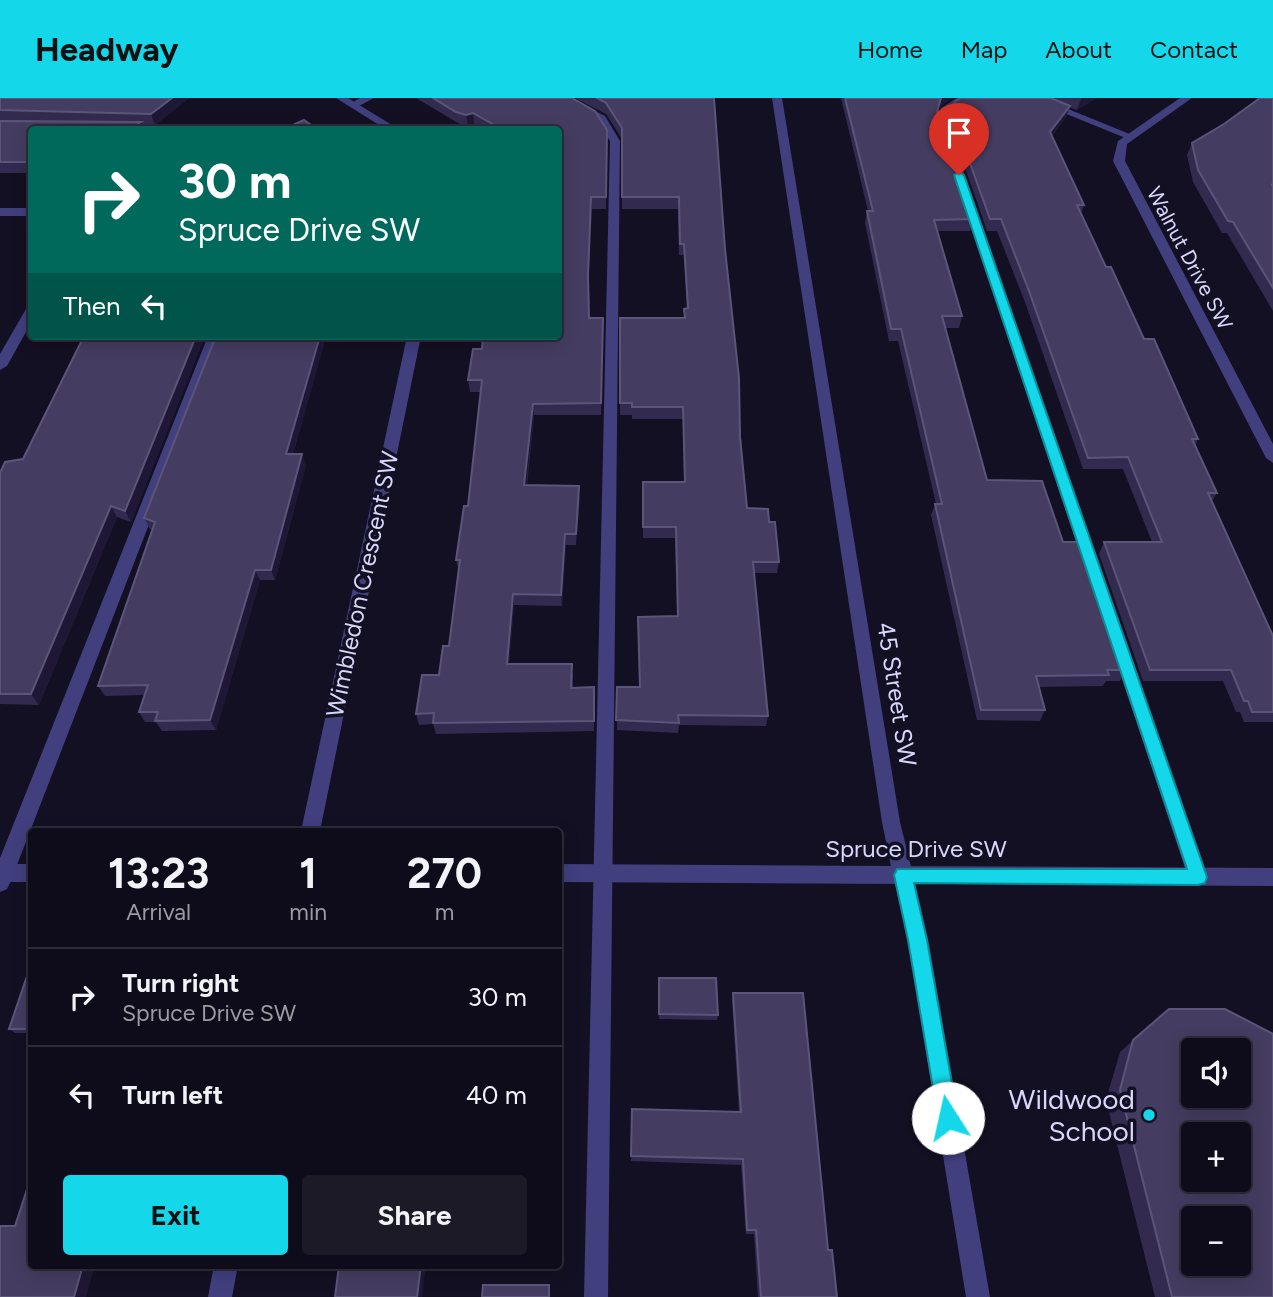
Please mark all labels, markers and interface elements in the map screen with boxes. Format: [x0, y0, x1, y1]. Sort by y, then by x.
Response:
text: Headway [35, 30, 178, 69]
text: Home [857, 35, 923, 64]
text: Map [961, 35, 1007, 64]
text: About [1045, 35, 1112, 64]
text: Contact [1150, 35, 1238, 64]
pin [929, 103, 989, 175]
icon: arrive [940, 114, 978, 152]
text: 30 m [178, 151, 291, 210]
icon: right [63, 154, 154, 245]
street label: Walnut Drive SW [1142, 182, 1238, 334]
text: Spruce Drive SW [178, 211, 420, 249]
icon: left [135, 287, 173, 325]
text: Then [63, 290, 121, 322]
street label: Wimbledon Crescent SW [320, 449, 404, 719]
street label: 45 Street SW [871, 620, 923, 768]
street label: Spruce Drive SW [825, 834, 1007, 863]
text: 13:23 [108, 848, 209, 899]
text: 1 [299, 848, 317, 899]
text: 270 [407, 848, 482, 899]
text: Arrival [126, 898, 191, 926]
text: min [289, 898, 327, 926]
text: m [435, 898, 454, 926]
text: Turn right [122, 967, 239, 999]
icon: right [63, 978, 101, 1016]
text: 30 m [468, 981, 527, 1013]
text: Spruce Drive SW [122, 999, 296, 1027]
map controls [1181, 1038, 1251, 1276]
button: sound [1181, 1038, 1251, 1108]
icon: left [63, 1076, 101, 1114]
text: Turn left [122, 1079, 223, 1111]
text: 40 m [466, 1079, 527, 1111]
position arrow [911, 1081, 985, 1155]
place label: Wildwood School [1009, 1082, 1135, 1148]
marker: Wildwood School [1141, 1107, 1157, 1123]
button: + [1181, 1122, 1251, 1192]
button: Exit [63, 1175, 288, 1255]
button: Share [302, 1175, 527, 1255]
button: − [1181, 1206, 1251, 1276]

